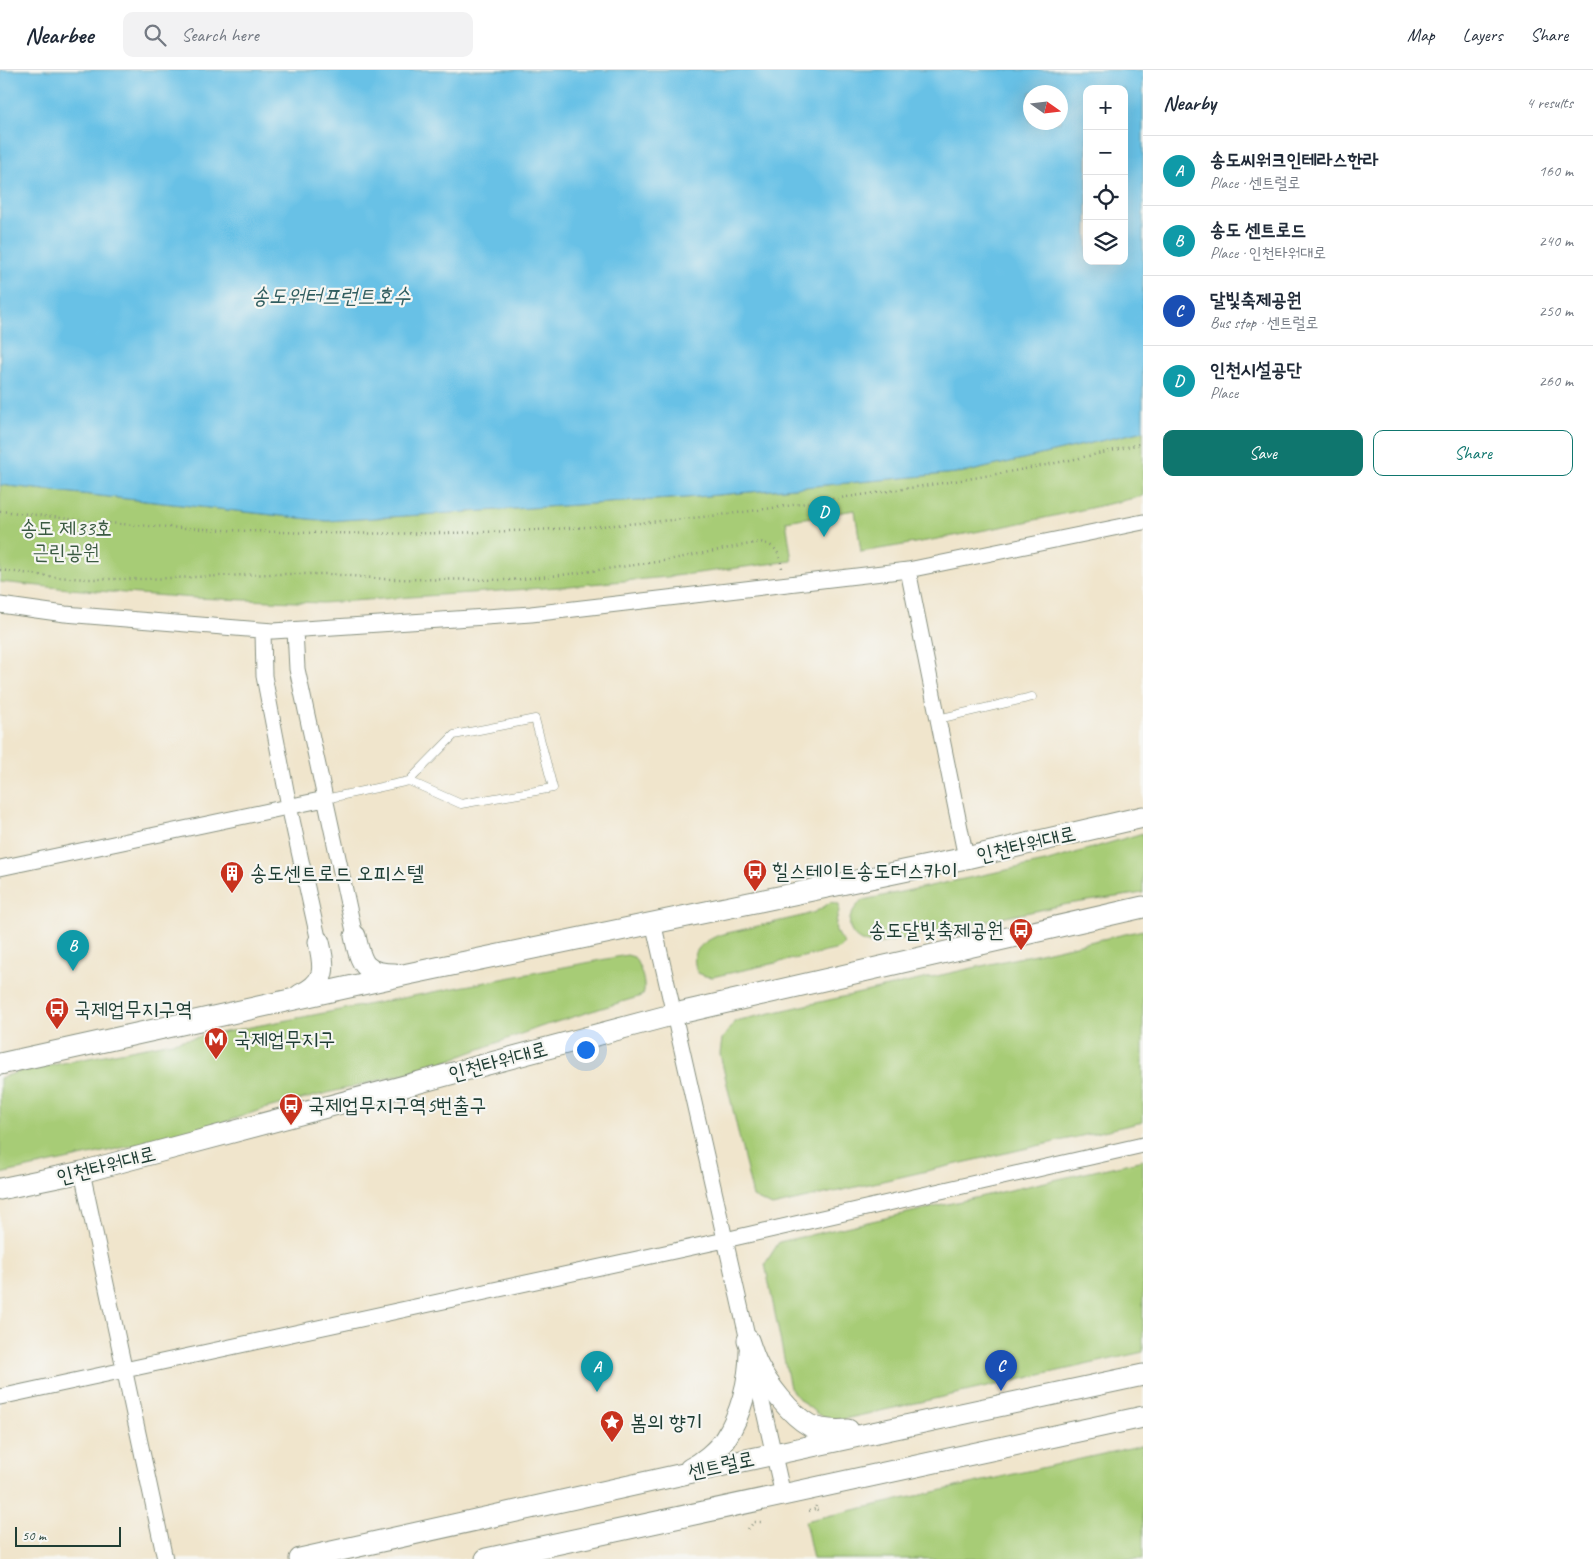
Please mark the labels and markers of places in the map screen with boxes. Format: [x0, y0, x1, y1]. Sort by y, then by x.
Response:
pin: D [808, 496, 840, 537]
bus stop icon: 힐스테이트송도더스카이 [742, 858, 768, 892]
place label: 힐스테이트송도더스카이 [772, 858, 958, 884]
building icon: 송도센트로드 오피스텔 [219, 860, 245, 894]
place label: 송도센트로드 오피스텔 [250, 860, 424, 886]
place label: 송도달빛축제공원 [869, 917, 1004, 943]
bus stop icon: 송도달빛축제공원 [1008, 917, 1034, 951]
pin: B [57, 930, 89, 971]
bus stop icon: 국제업무지구역 [44, 996, 70, 1030]
place label: 국제업무지구역 [74, 996, 192, 1022]
metro station icon: 국제업무지구 [203, 1026, 229, 1060]
place label: 국제업무지구 [234, 1026, 335, 1052]
bus stop icon: 국제업무지구역5번출구 [278, 1092, 304, 1126]
place label: 국제업무지구역5번출구 [308, 1092, 486, 1118]
pin: C [985, 1350, 1017, 1391]
pin: A [581, 1351, 613, 1392]
place icon: 봄의 향기 [599, 1409, 625, 1443]
place label: 봄의 향기 [630, 1409, 703, 1435]

